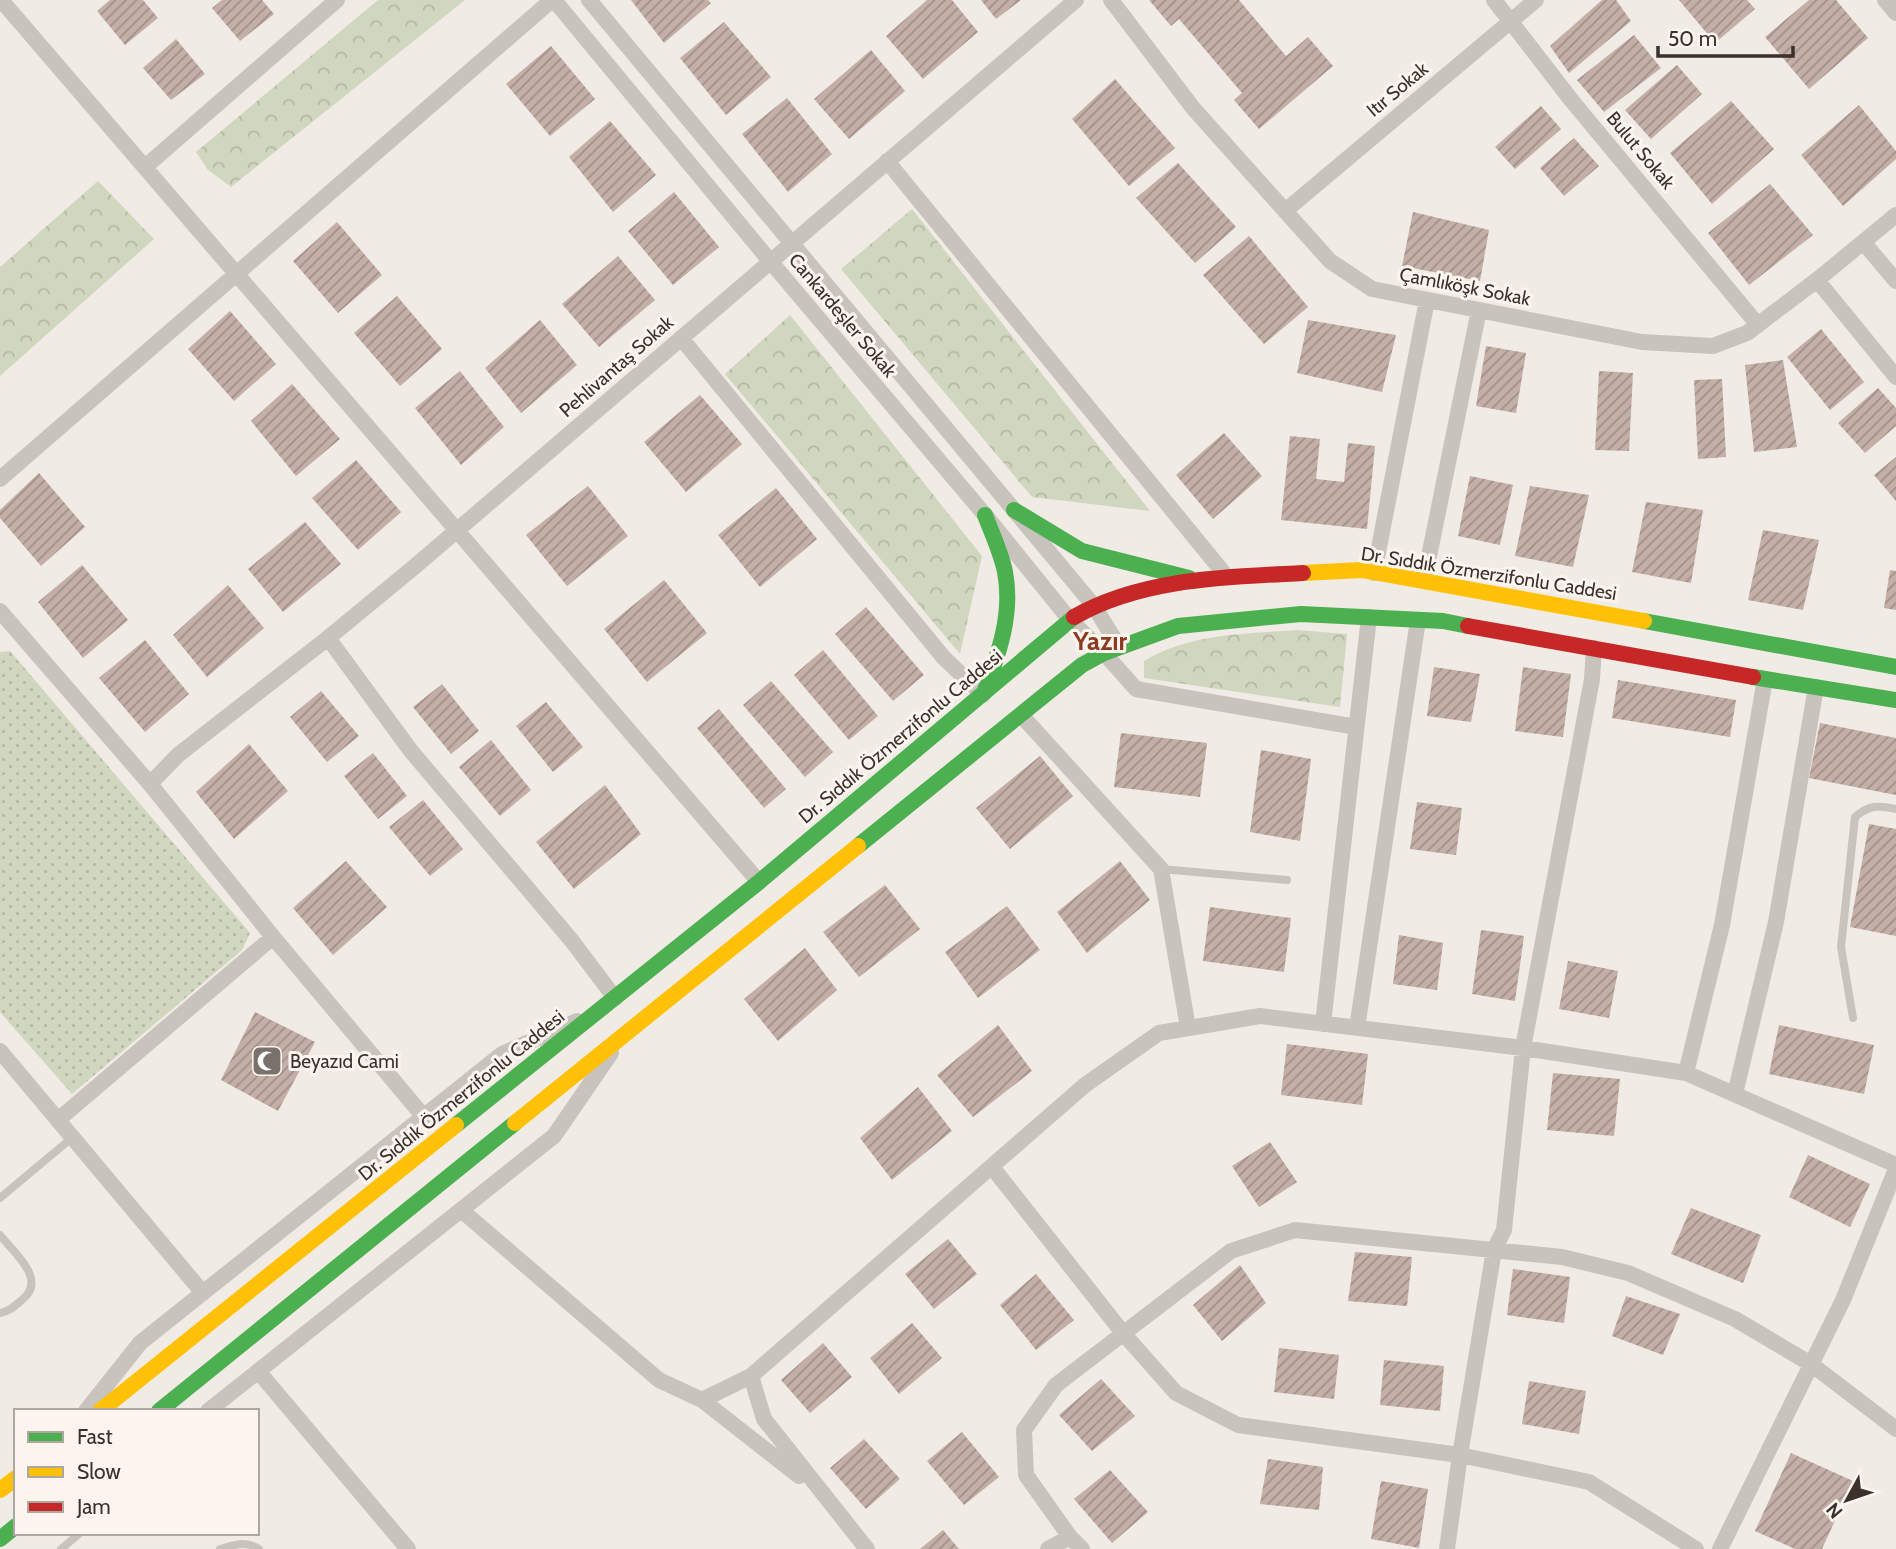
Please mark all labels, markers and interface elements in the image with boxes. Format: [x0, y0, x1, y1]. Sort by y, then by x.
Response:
scale bar [1658, 14, 1793, 58]
text: 50 m [1668, 26, 1717, 51]
street label: Itır Sokak [1362, 57, 1433, 122]
street label: Bulut Sokak [1602, 107, 1680, 194]
street label: Cankardeşler Sokak [784, 249, 902, 382]
street label: Çamlıköşk Sokak [1398, 263, 1533, 311]
street label: Pehlivantaş Sokak [555, 310, 678, 422]
street label: Dr. Sıddık Özmerzifonlu Caddesi [1359, 542, 1618, 605]
district label: Yazır [1072, 625, 1128, 657]
street label: Dr. Sıddık Özmerzifonlu Caddesi [794, 644, 1007, 828]
street label: Dr. Sıddık Özmerzifonlu Caddesi [354, 1005, 569, 1186]
mosque icon: Beyazıd Cami [250, 1044, 284, 1078]
place label: Beyazıd Cami [290, 1050, 399, 1073]
legend [14, 1409, 259, 1535]
text: Fast [77, 1424, 113, 1449]
text: Slow [77, 1459, 121, 1484]
north arrow [1812, 1465, 1882, 1535]
text: Jam [76, 1494, 111, 1519]
text: N [1821, 1498, 1847, 1523]

